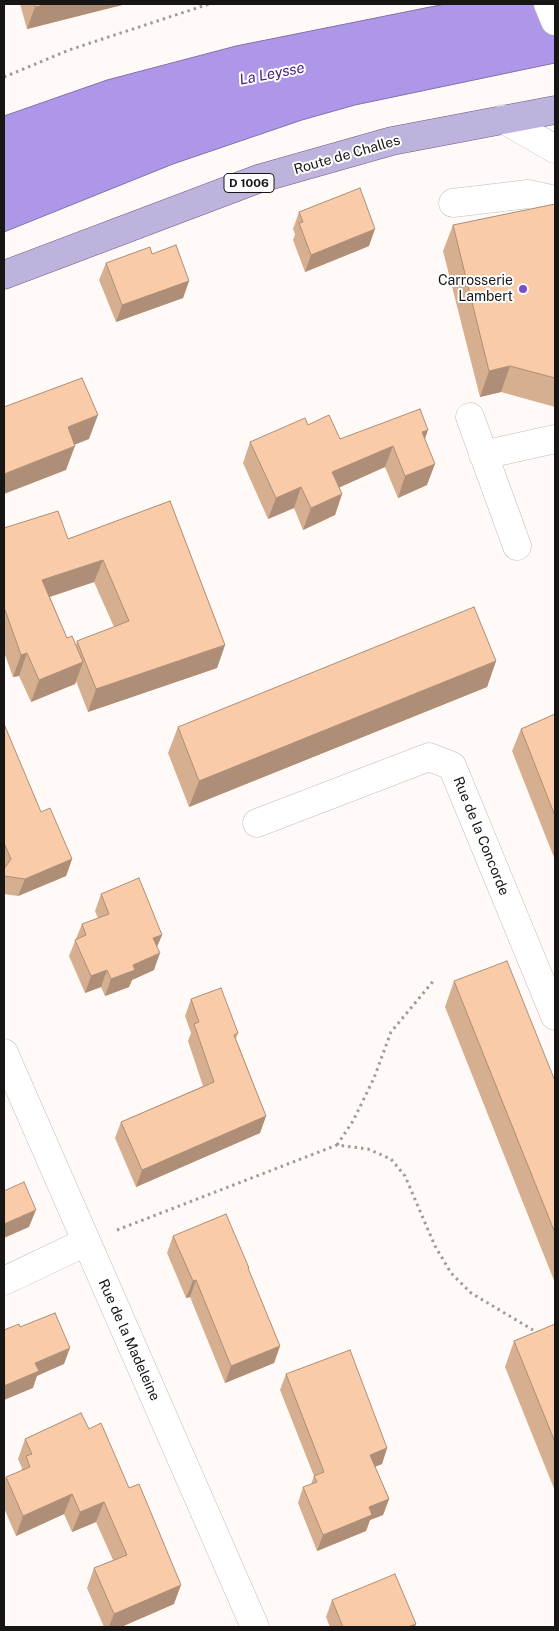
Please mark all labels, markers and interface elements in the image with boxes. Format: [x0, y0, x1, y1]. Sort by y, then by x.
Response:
water label: La Leysse [238, 59, 306, 89]
street label: Route de Challes [292, 132, 402, 178]
road number: D 1006 [224, 174, 274, 192]
place label: Carrosserie Lambert [438, 273, 513, 306]
marker: Carrosserie Lambert [517, 283, 529, 295]
street label: Rue de la Concorde [450, 774, 512, 898]
street label: Rue de la Madeleine [95, 1276, 163, 1404]

